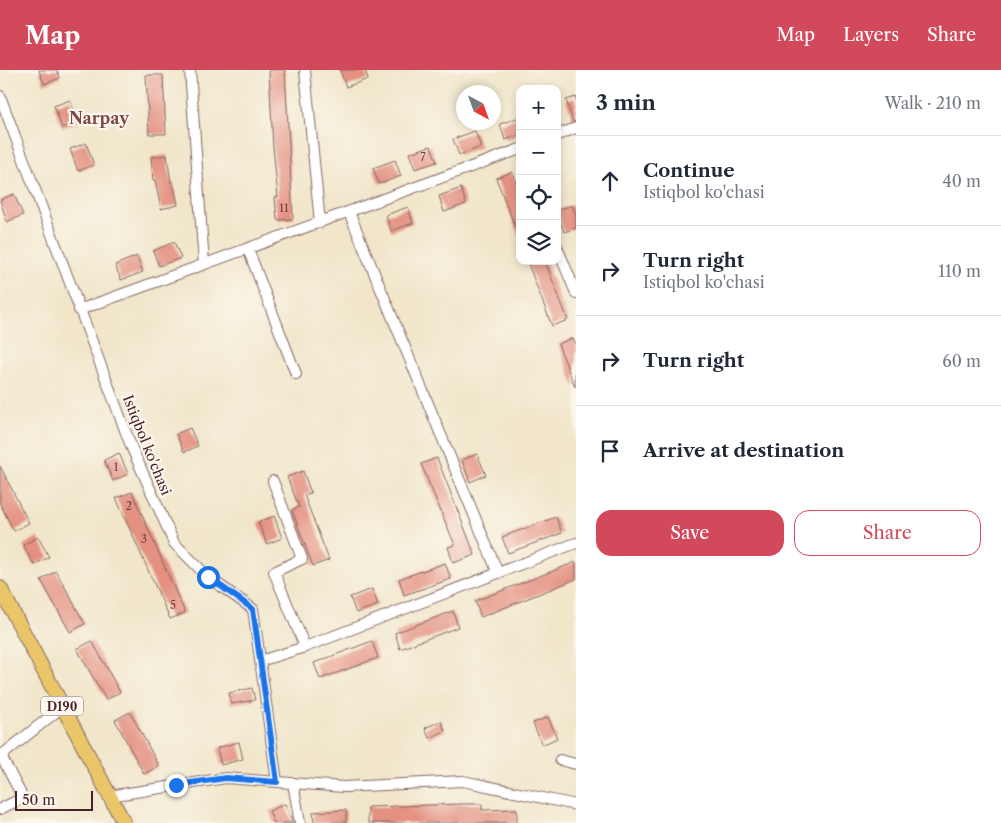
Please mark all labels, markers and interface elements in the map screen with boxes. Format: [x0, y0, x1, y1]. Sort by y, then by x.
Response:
text: Map [25, 21, 80, 50]
text: Map [777, 24, 815, 46]
text: Layers [843, 24, 899, 46]
text: Share [927, 24, 976, 46]
north arrow [456, 85, 501, 130]
map controls [516, 85, 561, 265]
button: + [516, 85, 561, 130]
text: 3 min [596, 90, 656, 115]
text: Walk · 210 m [885, 93, 981, 113]
district label: Narpay [69, 108, 130, 128]
button: − [516, 130, 561, 175]
house number: 7 [420, 150, 426, 164]
text: Continue [643, 159, 735, 182]
icon: ahead [596, 167, 624, 195]
text: 40 m [942, 171, 981, 191]
button: locate [516, 175, 561, 220]
text: Istiqbol ko'chasi [643, 182, 765, 202]
house number: 11 [279, 201, 289, 215]
button: layers [516, 220, 561, 265]
text: Turn right [643, 249, 744, 272]
icon: right [596, 257, 624, 285]
text: 110 m [938, 261, 981, 281]
text: Istiqbol ko'chasi [643, 272, 765, 292]
icon: right [596, 347, 624, 375]
text: Turn right [643, 349, 744, 372]
text: 60 m [942, 351, 981, 371]
street label: Istiqbol ko'chasi [119, 392, 175, 498]
icon: arrive [596, 437, 624, 465]
text: Arrive at destination [643, 439, 844, 462]
house number: 1 [114, 460, 119, 474]
house number: 2 [126, 499, 132, 513]
button: Save [596, 510, 784, 556]
button: Share [794, 510, 981, 556]
house number: 3 [141, 532, 147, 546]
route start [197, 566, 220, 589]
house number: 5 [170, 598, 176, 612]
road number: D190 [41, 696, 83, 716]
route end [165, 774, 188, 797]
scale bar [15, 788, 92, 811]
text: 50 m [22, 791, 55, 809]

